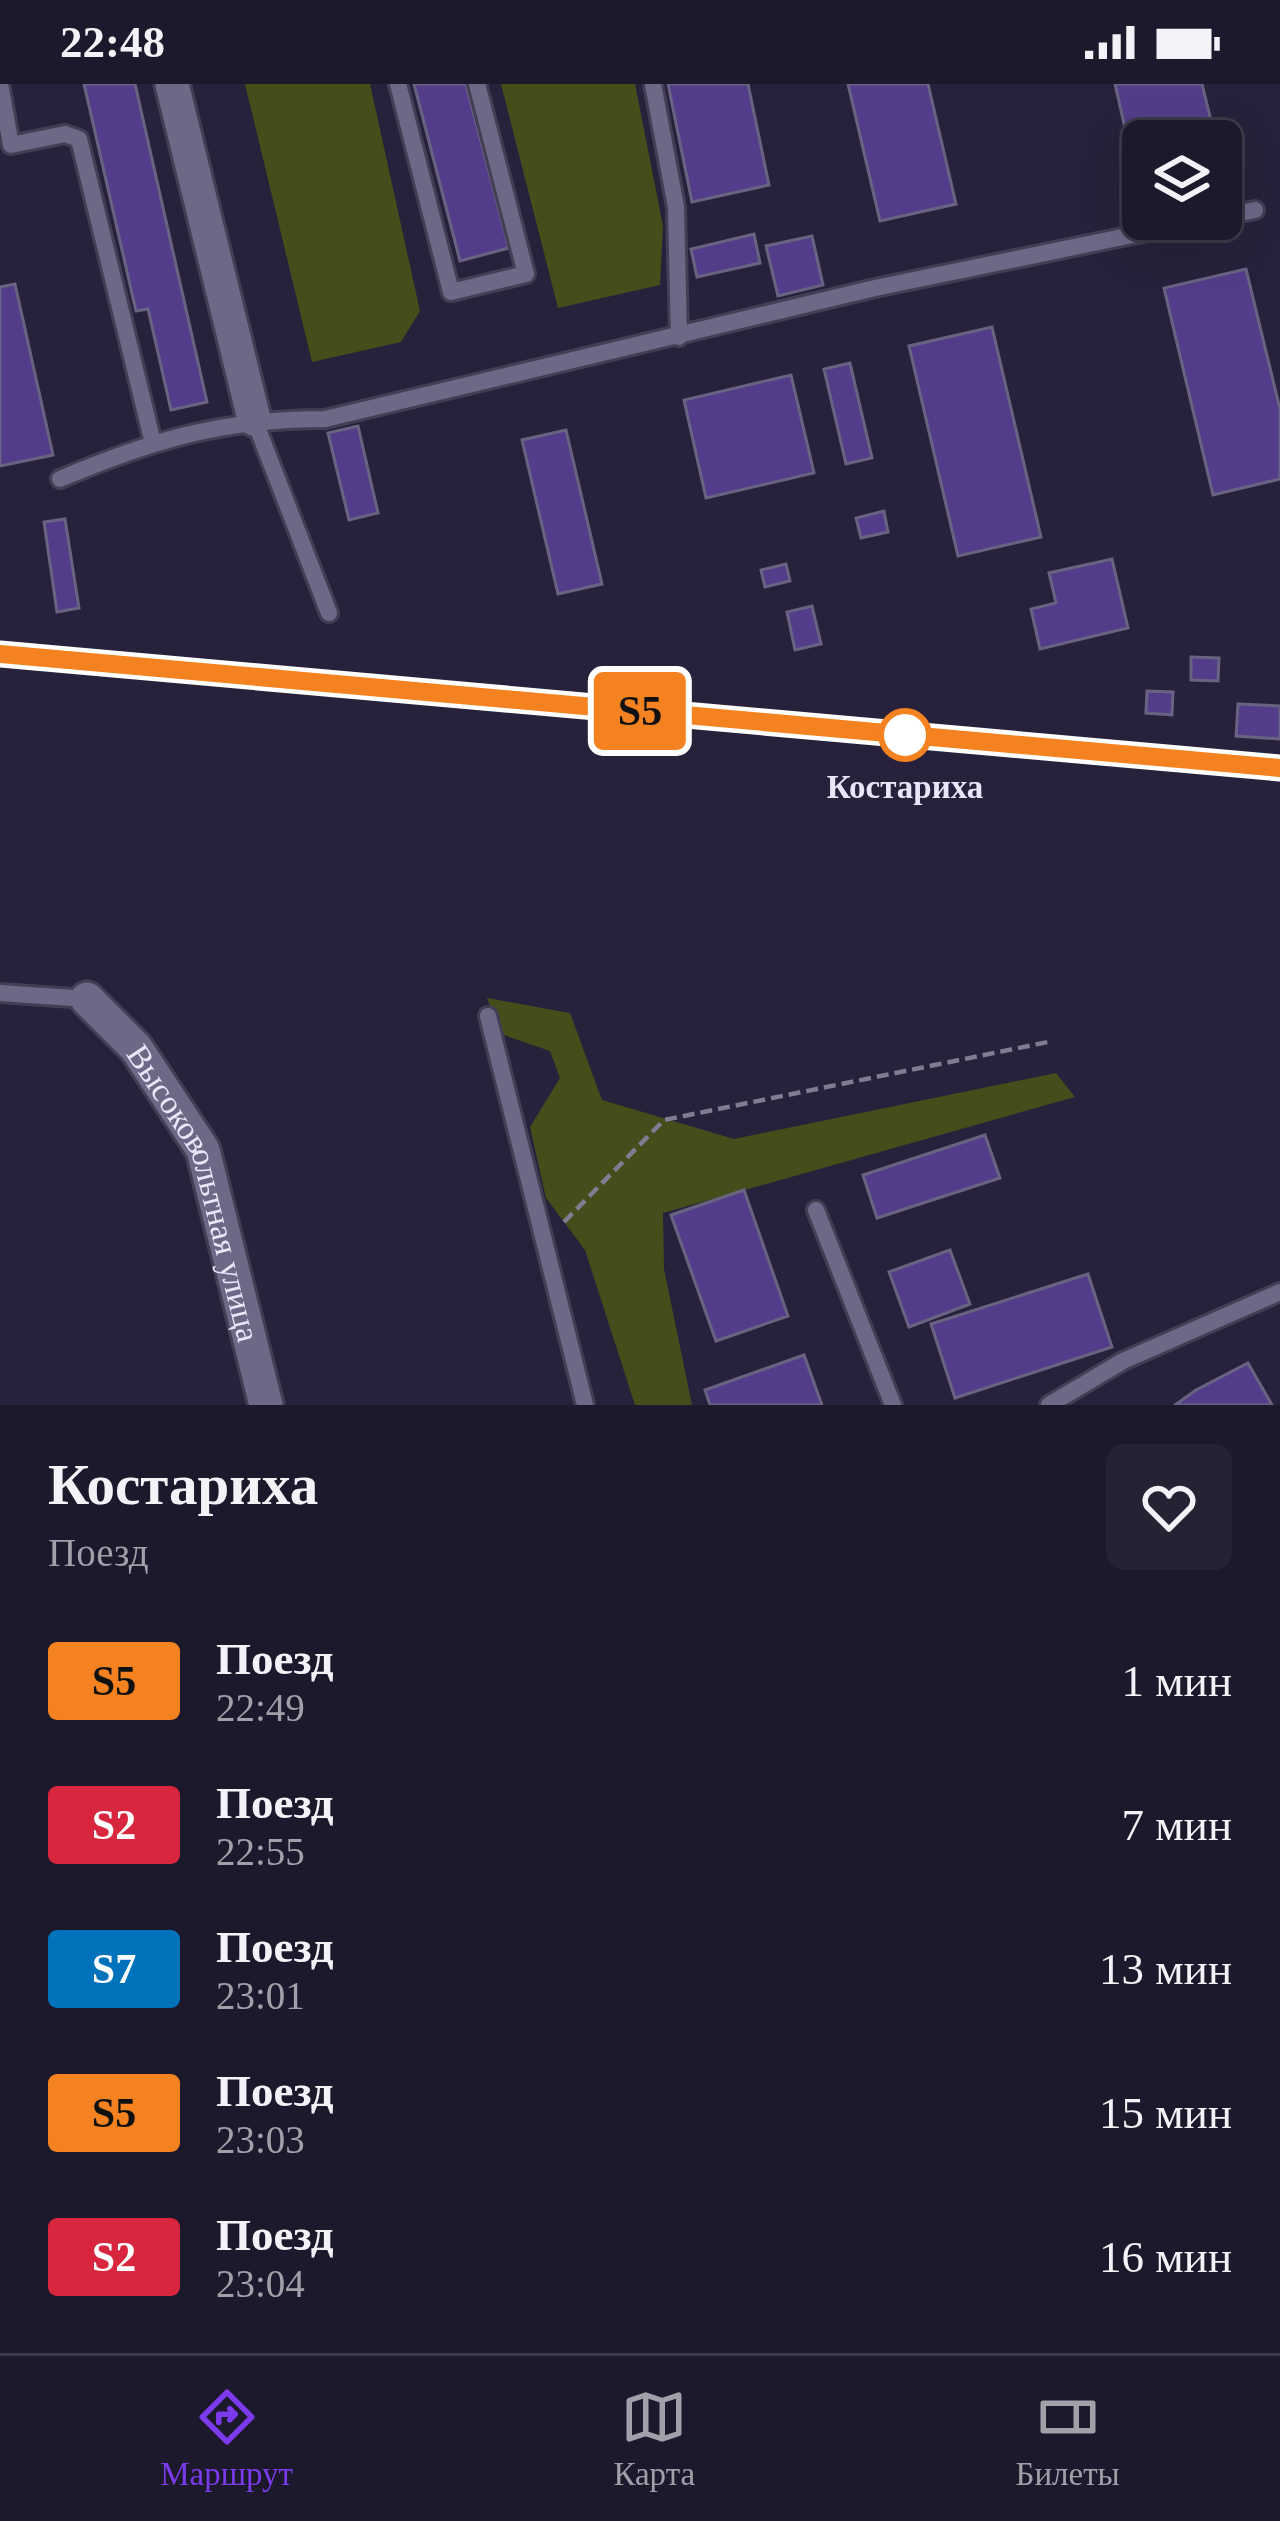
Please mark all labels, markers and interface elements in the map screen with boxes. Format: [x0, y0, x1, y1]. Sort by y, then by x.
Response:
text: 22:48 [60, 17, 165, 67]
map controls [1122, 120, 1242, 240]
button: layers [1122, 120, 1242, 240]
line badge: S5 [586, 672, 694, 750]
text: S5 [618, 688, 662, 734]
marker: Костариха [880, 710, 930, 760]
place label: Костариха [827, 769, 983, 805]
street label: Высоковольтная улица [120, 1038, 267, 1346]
button: heart [1106, 1444, 1232, 1570]
text: Костариха [48, 1453, 318, 1516]
text: Поезд [48, 1531, 148, 1574]
text: Поезд [216, 1634, 334, 1684]
text: 1 мин [1122, 1656, 1232, 1706]
text: S5 [92, 1658, 136, 1704]
text: 22:49 [216, 1686, 305, 1729]
text: Поезд [216, 1778, 334, 1828]
text: 7 мин [1122, 1800, 1232, 1850]
text: S2 [92, 1802, 136, 1848]
text: 22:55 [216, 1830, 305, 1873]
text: Поезд [216, 1922, 334, 1972]
text: 13 мин [1099, 1944, 1232, 1994]
text: S7 [92, 1946, 136, 1992]
text: 23:01 [216, 1974, 305, 2017]
text: Поезд [216, 2066, 334, 2116]
text: 15 мин [1099, 2088, 1232, 2138]
text: S5 [92, 2090, 136, 2136]
text: 23:03 [216, 2118, 305, 2161]
text: Поезд [216, 2210, 334, 2260]
text: 16 мин [1099, 2232, 1232, 2282]
text: S2 [92, 2234, 136, 2280]
text: 23:04 [216, 2262, 305, 2305]
tab: Маршрут [160, 2384, 293, 2493]
tab: Карта [613, 2384, 695, 2493]
tab: Билеты [1015, 2384, 1120, 2493]

